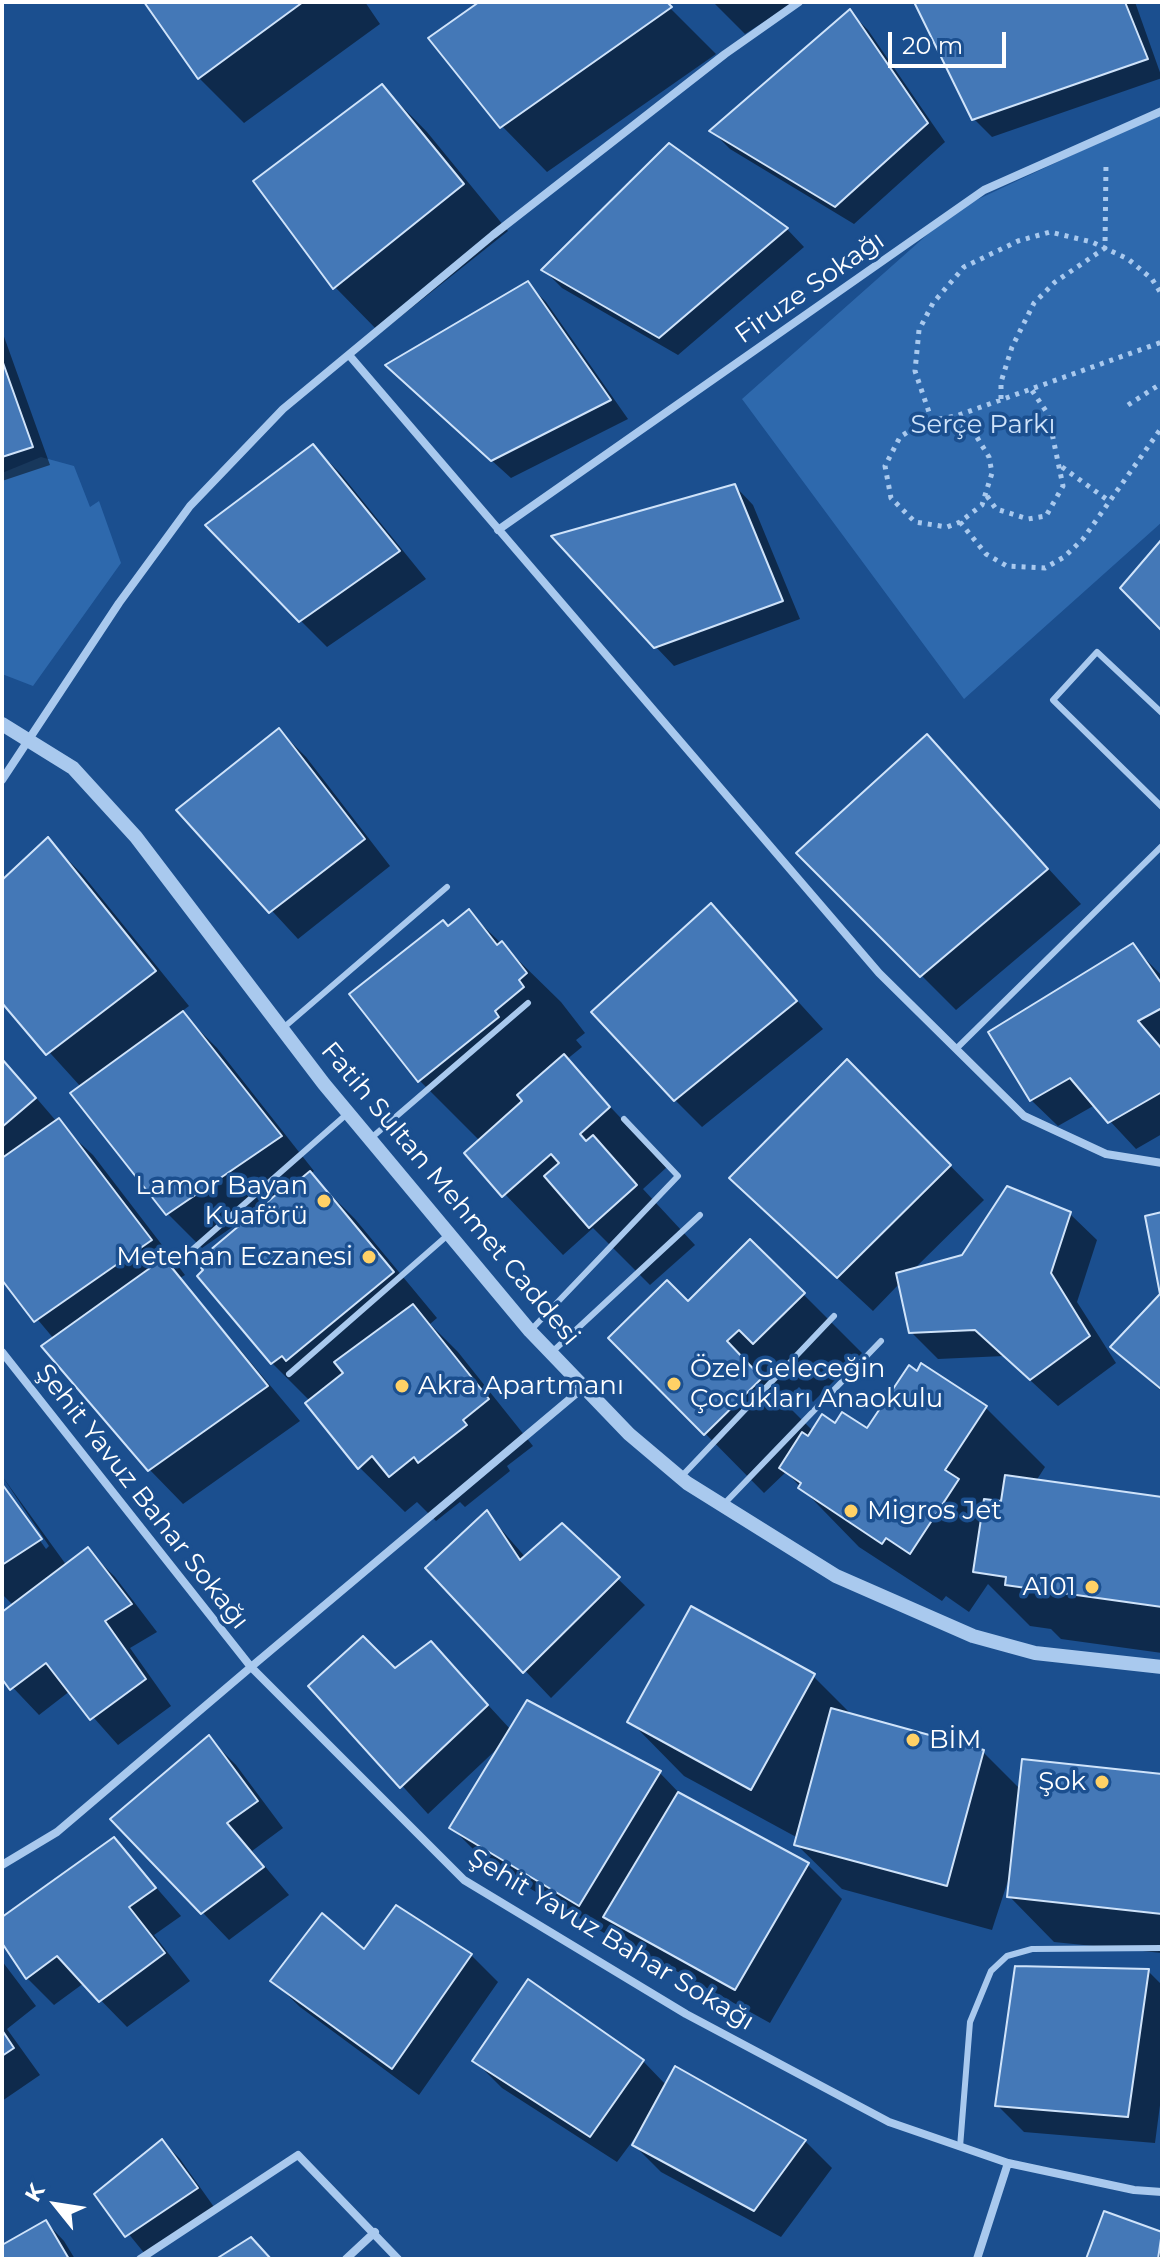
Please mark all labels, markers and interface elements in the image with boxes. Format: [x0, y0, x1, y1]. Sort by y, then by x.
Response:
scale bar [892, 16, 1010, 66]
text: 20 m [902, 31, 963, 60]
street label: Firuze Sokağı [730, 225, 890, 351]
park label: Serçe Parkı [911, 409, 1055, 441]
street label: Fatih Sultan Mehmet Caddesi [314, 1036, 586, 1352]
place label: Lamor Bayan Kuaförü [135, 1170, 308, 1232]
marker: Lamor Bayan Kuaförü [315, 1192, 333, 1210]
place label: Metehan Eczanesi [116, 1241, 353, 1273]
marker: Metehan Eczanesi [360, 1248, 378, 1266]
place label: Özel Geleceğin Çocukları Anaokulu [690, 1353, 943, 1414]
street label: Şehit Yavuz Bahar Sokağı [29, 1358, 255, 1636]
place label: Akra Apartmanı [418, 1370, 624, 1402]
marker: Özel Geleceğin Çocukları Anaokulu [665, 1375, 683, 1393]
marker: Akra Apartmanı [393, 1377, 411, 1395]
place label: Migros Jet [867, 1495, 1002, 1527]
marker: Migros Jet [842, 1502, 860, 1520]
place label: A101 [1022, 1571, 1076, 1603]
marker: A101 [1083, 1578, 1101, 1596]
place label: BİM [929, 1724, 981, 1756]
marker: BİM [904, 1731, 922, 1749]
place label: Şok [1038, 1766, 1086, 1798]
marker: Şok [1093, 1773, 1111, 1791]
street label: Şehit Yavuz Bahar Sokağı [462, 1842, 760, 2038]
north arrow [16, 2165, 96, 2245]
text: K [19, 2179, 51, 2207]

